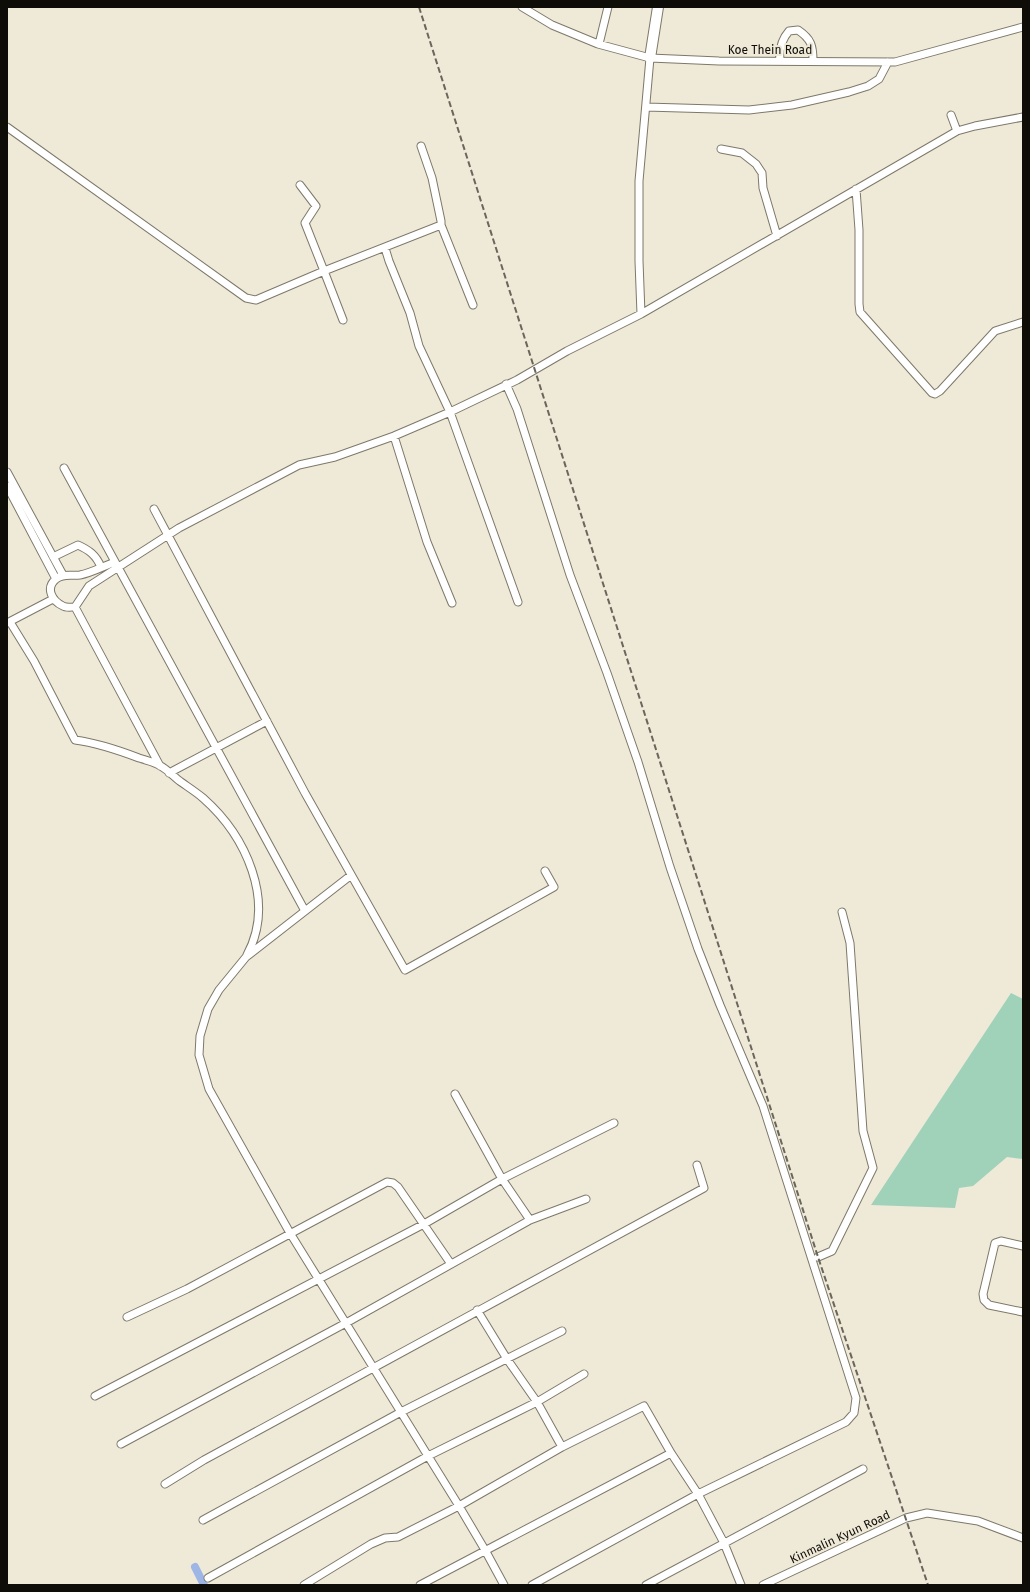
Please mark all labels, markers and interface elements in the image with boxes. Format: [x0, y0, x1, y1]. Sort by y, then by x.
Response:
street label: Koe Thein Road [728, 43, 812, 57]
street label: Kinmalin Kyun Road [788, 1508, 892, 1566]

